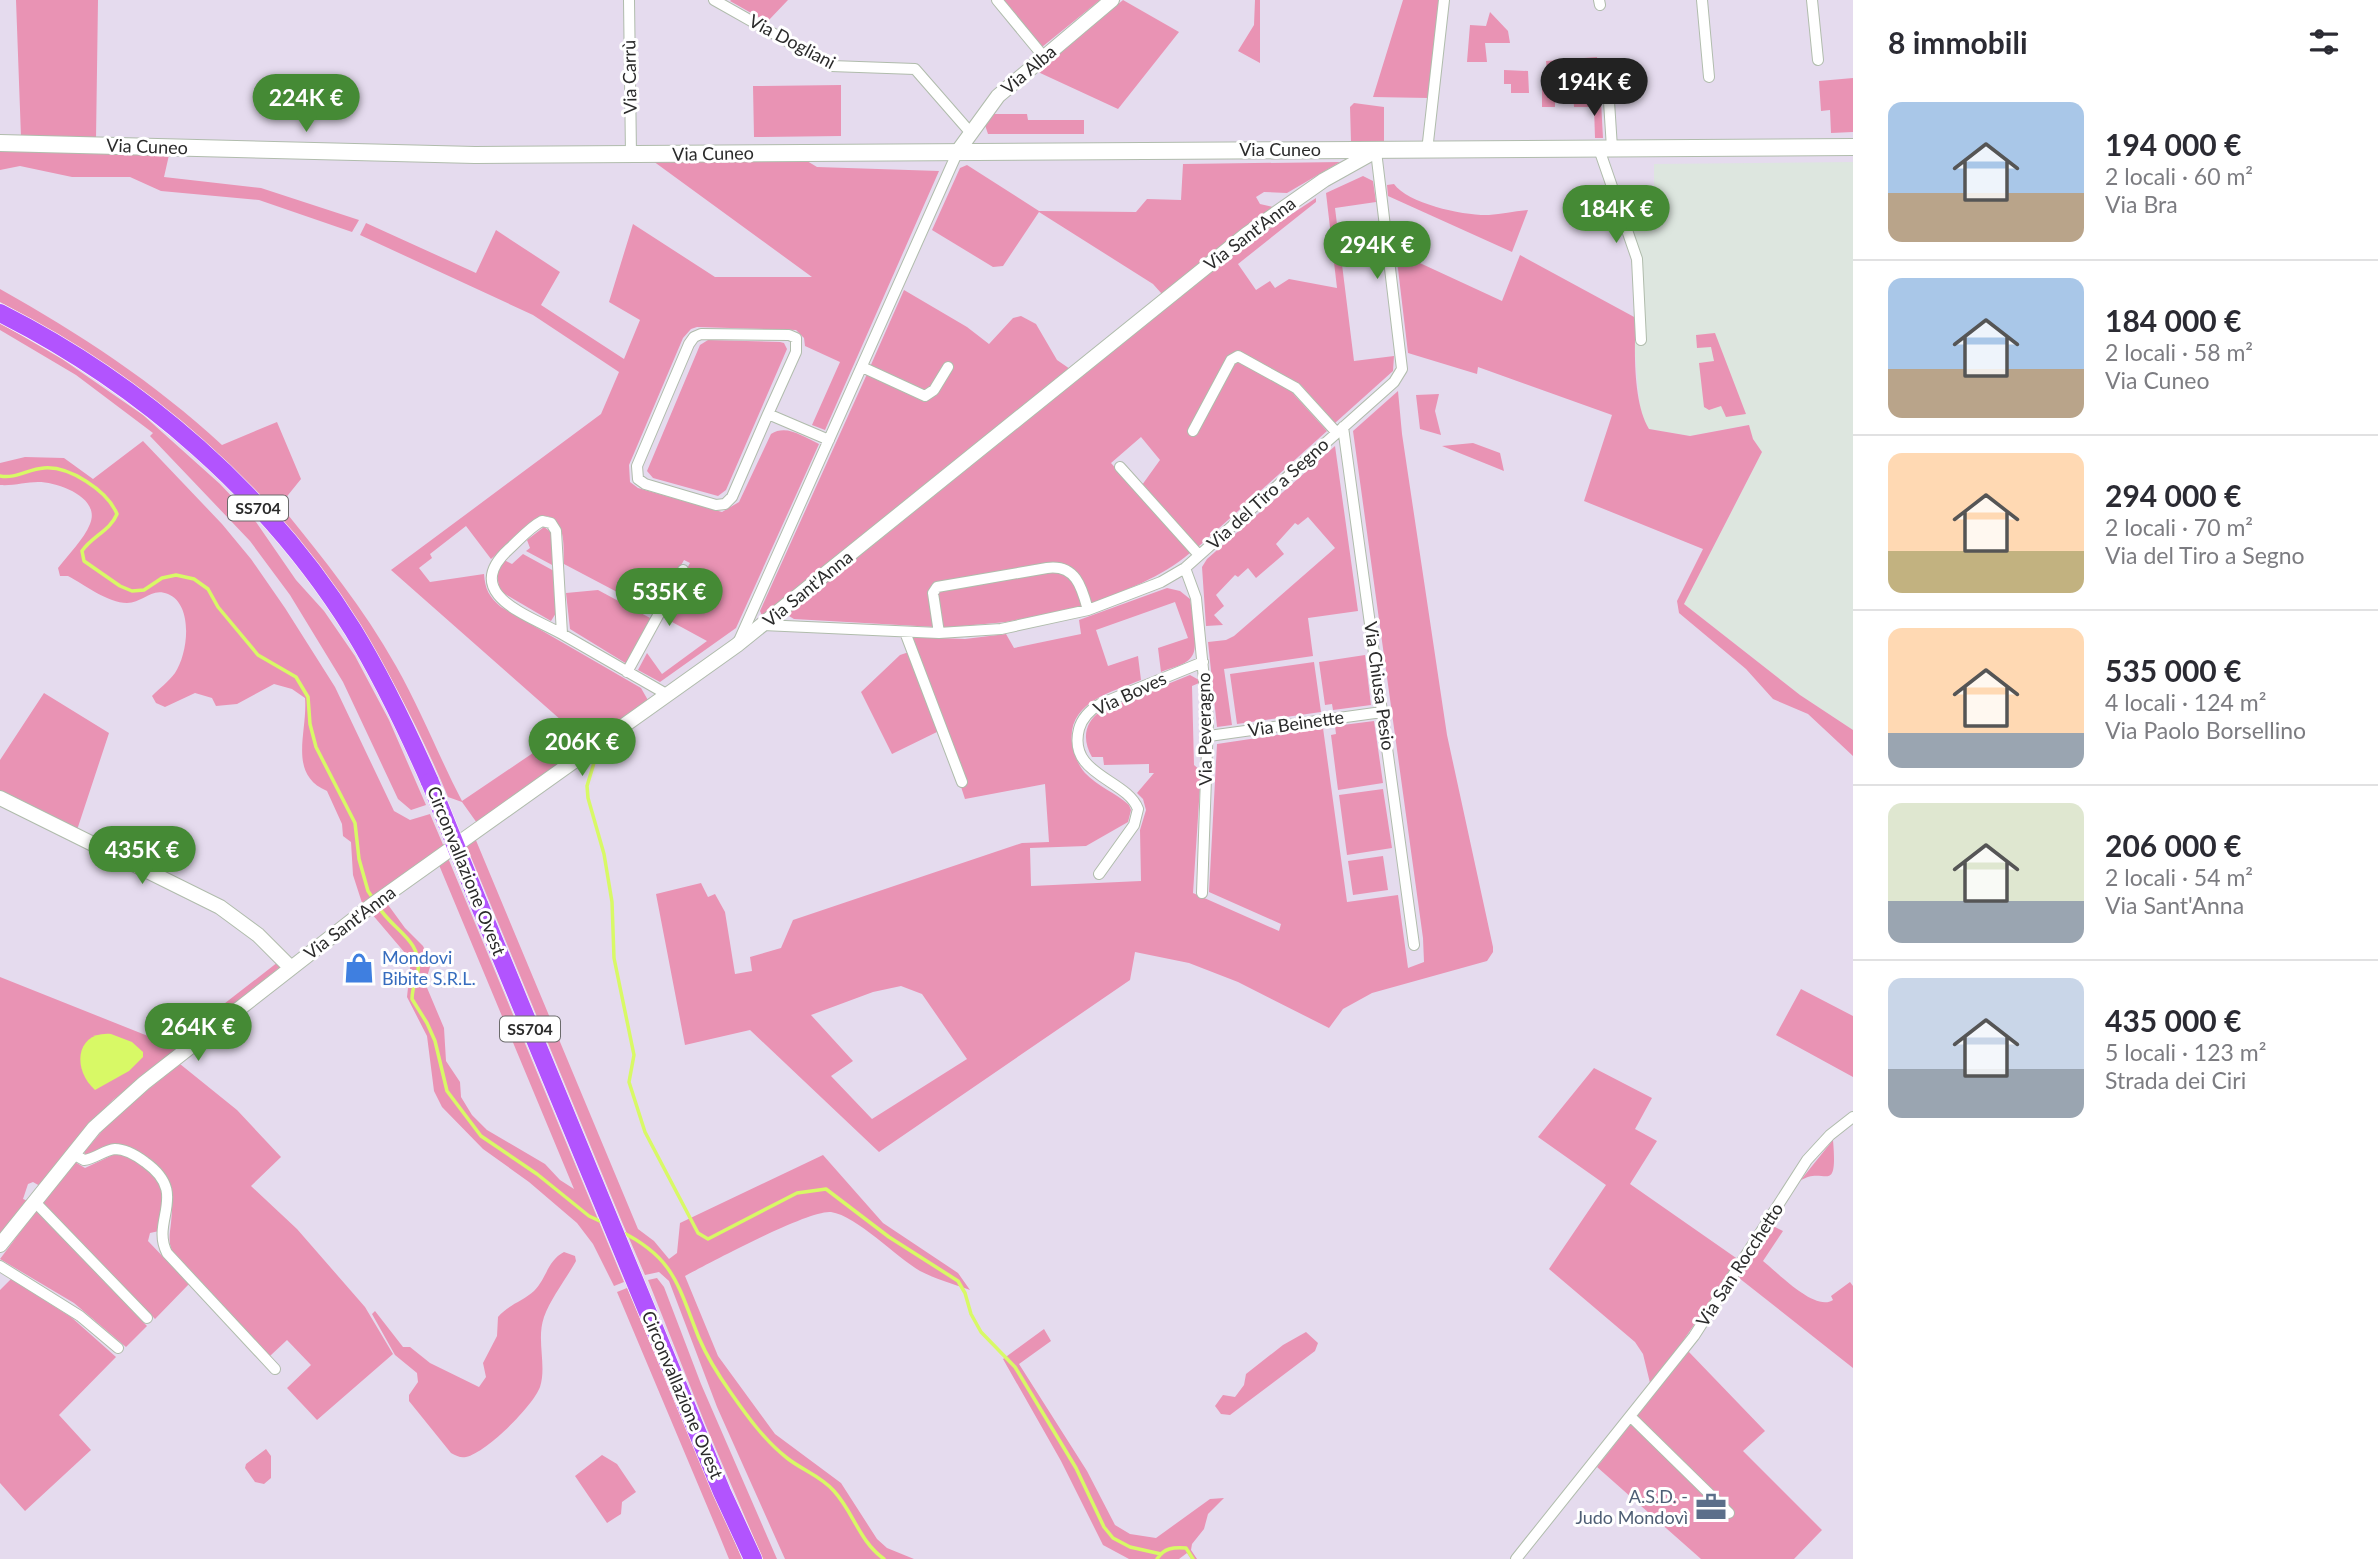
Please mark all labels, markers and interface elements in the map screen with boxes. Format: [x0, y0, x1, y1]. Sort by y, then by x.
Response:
street label: Via Dogliani [745, 9, 840, 73]
icon: filters [2305, 23, 2343, 61]
text: 8 immobili [1888, 24, 2028, 60]
street label: Via Carrù [617, 40, 641, 114]
street label: Via Alba [996, 40, 1060, 99]
pin: 194K € [1537, 58, 1651, 118]
text: 194K € [1557, 67, 1631, 95]
pin: 224K € [249, 74, 363, 134]
text: 224K € [269, 83, 343, 111]
text: 194 000 € [2105, 126, 2241, 162]
icon: home [1944, 130, 2028, 214]
street label: Via Cuneo [106, 134, 188, 158]
street label: Via Cuneo [1239, 138, 1321, 160]
street label: Via Cuneo [672, 141, 754, 165]
text: 2 locali · 60 m² [2105, 162, 2253, 190]
pin: 184K € [1559, 186, 1673, 245]
text: Via Bra [2105, 190, 2178, 218]
street label: Via Sant'Anna [1199, 192, 1299, 275]
text: 184K € [1579, 194, 1653, 222]
pin: 294K € [1320, 222, 1434, 281]
text: 294K € [1340, 230, 1414, 258]
text: 184 000 € [2105, 302, 2241, 338]
icon: home [1944, 306, 2028, 390]
text: 2 locali · 58 m² [2105, 338, 2253, 366]
text: Via Cuneo [2105, 366, 2209, 394]
street label: Via del Tiro a Segno [1202, 433, 1333, 554]
text: 294 000 € [2105, 477, 2241, 513]
icon: home [1944, 481, 2028, 565]
road number: SS704 [228, 495, 288, 520]
text: 2 locali · 70 m² [2105, 513, 2253, 541]
text: Via del Tiro a Segno [2105, 541, 2305, 569]
street label: Via Sant'Anna [758, 545, 857, 631]
pin: 535K € [612, 568, 726, 628]
text: 535K € [632, 577, 706, 605]
street label: Via Chiusa Pesio [1360, 620, 1400, 752]
text: 535 000 € [2105, 652, 2241, 688]
icon: home [1944, 656, 2028, 740]
street label: Via Boves [1090, 667, 1170, 720]
street label: Via Peveragno [1192, 672, 1216, 786]
text: 4 locali · 124 m² [2105, 688, 2266, 716]
street label: Via Beinette [1246, 705, 1345, 741]
text: Via Paolo Borsellino [2105, 716, 2306, 744]
pin: 206K € [525, 718, 639, 778]
text: 206K € [545, 727, 619, 755]
street label: Circonvallazione Ovest [423, 783, 511, 959]
pin: 435K € [85, 826, 199, 886]
text: 206 000 € [2105, 827, 2241, 863]
icon: home [1944, 831, 2028, 915]
text: 435K € [105, 835, 179, 863]
text: 2 locali · 54 m² [2105, 863, 2253, 891]
street label: Via Sant'Anna [299, 881, 399, 964]
text: Via Sant'Anna [2105, 891, 2244, 919]
place label: Mondovi Bibite S.R.L. [382, 946, 476, 989]
shop icon: Mondovi Bibite S.R.L. [342, 951, 376, 985]
text: 435 000 € [2105, 1002, 2241, 1038]
pin: 264K € [141, 1004, 255, 1063]
icon: home [1944, 1006, 2028, 1090]
text: 264K € [161, 1012, 235, 1040]
road number: SS704 [500, 1016, 560, 1042]
text: 5 locali · 123 m² [2105, 1038, 2266, 1066]
text: Strada dei Ciri [2105, 1066, 2246, 1094]
street label: Via San Rocchetto [1691, 1198, 1787, 1330]
street label: Circonvallazione Ovest [638, 1307, 729, 1482]
place label: A.S.D. - Judo Mondovì [1575, 1485, 1688, 1528]
office icon: A.S.D. - Judo Mondovì [1694, 1490, 1728, 1524]

